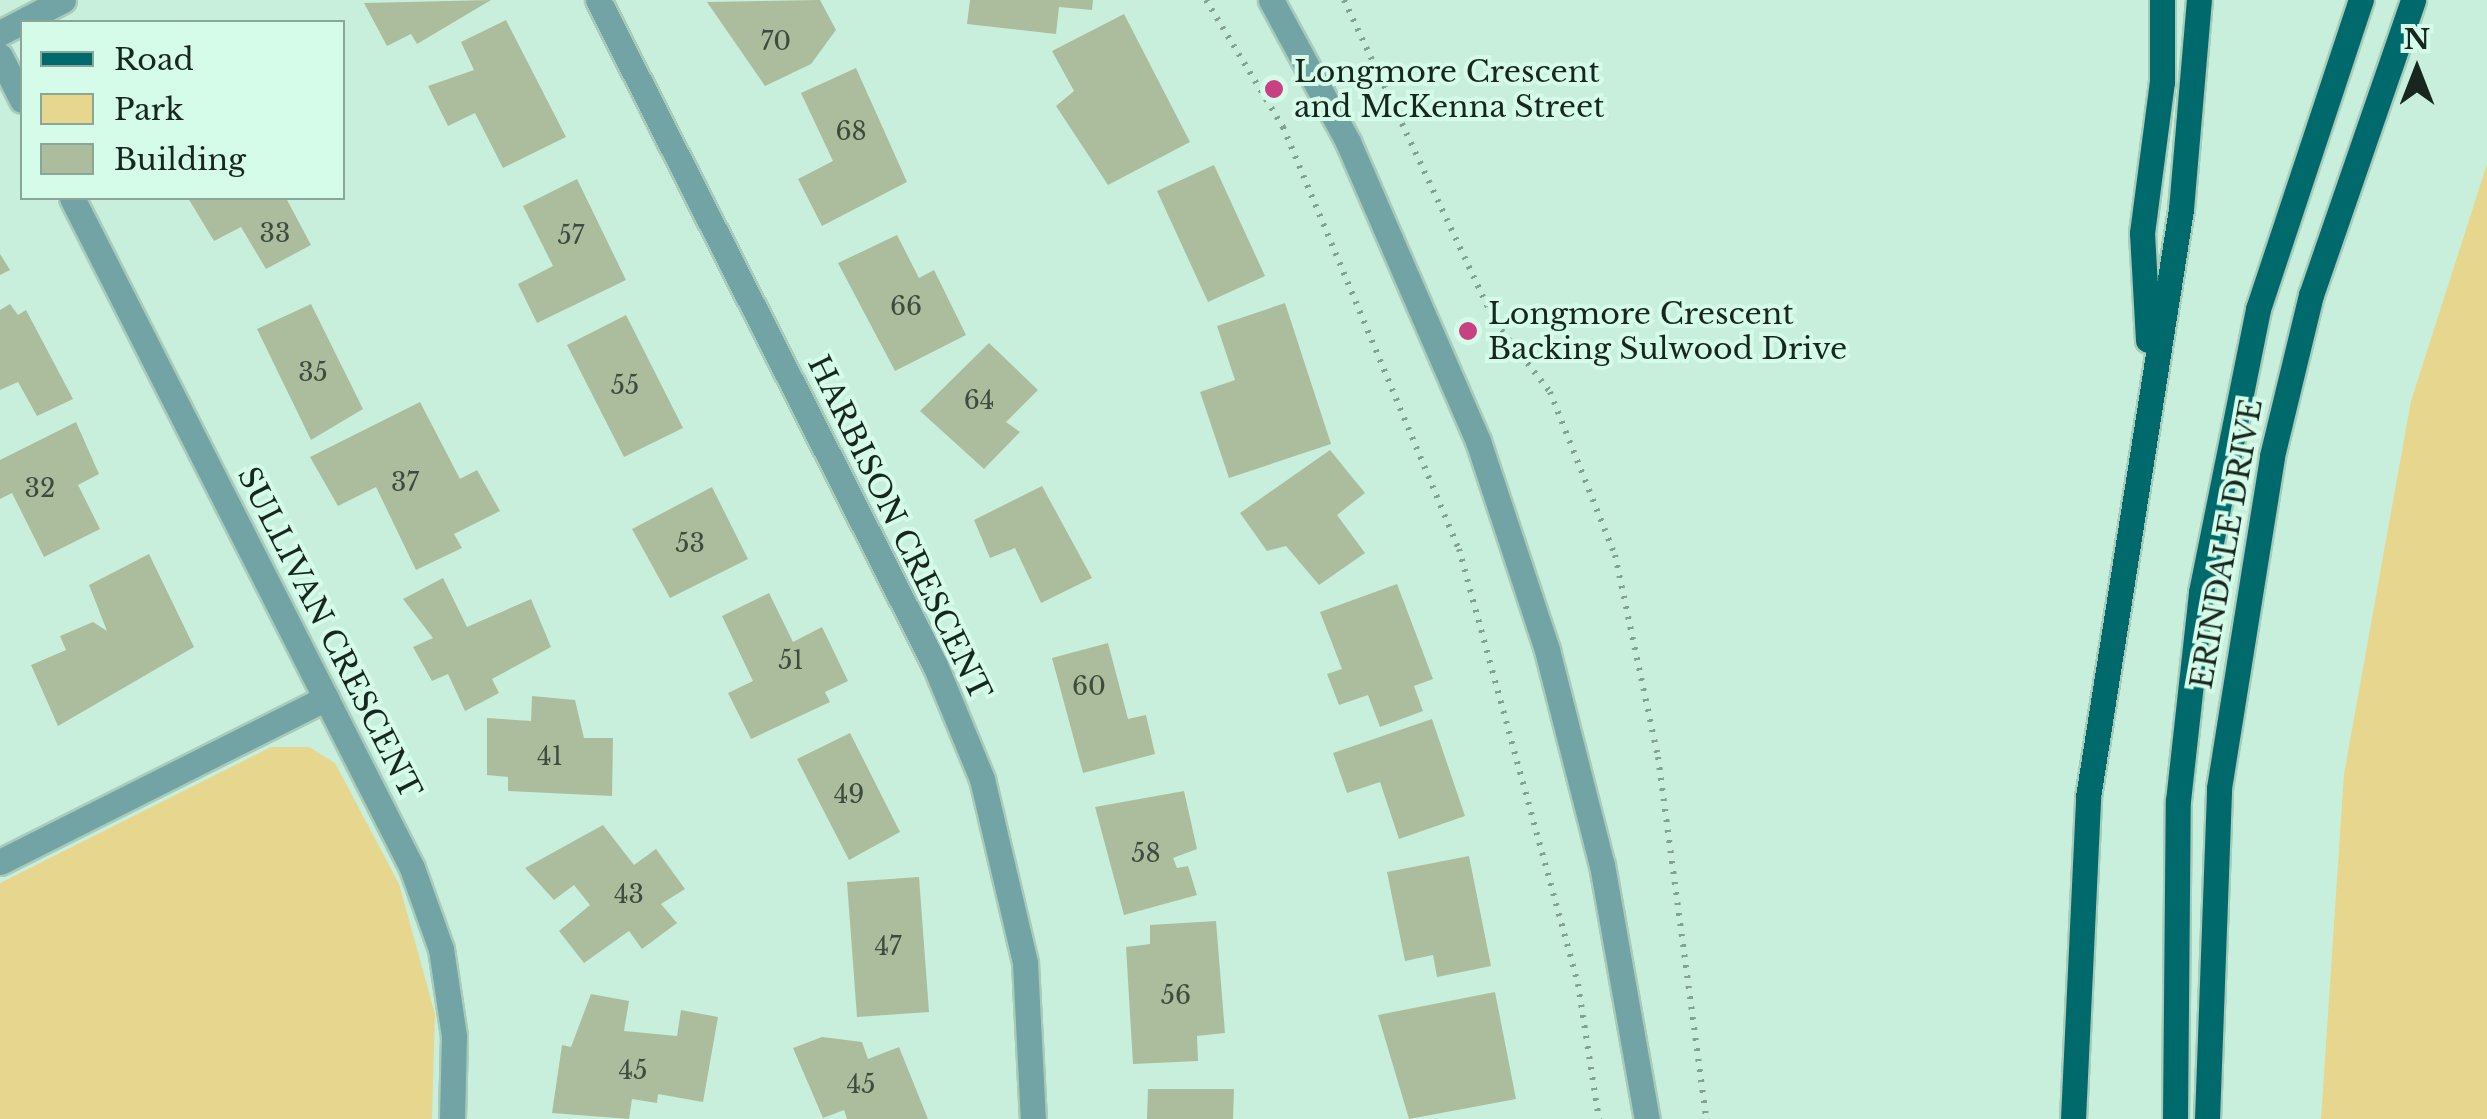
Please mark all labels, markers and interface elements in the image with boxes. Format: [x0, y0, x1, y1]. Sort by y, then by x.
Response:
legend [20, 20, 345, 200]
north arrow [2367, 20, 2467, 120]
text: N [2404, 22, 2430, 57]
house number: 70 [761, 27, 791, 57]
text: Road [114, 41, 194, 78]
place label: Longmore Crescent and McKenna Street [1294, 54, 1605, 124]
marker: Longmore Crescent and McKenna Street [1263, 78, 1285, 100]
text: Park [114, 91, 184, 128]
house number: 68 [835, 117, 867, 147]
text: Building [114, 141, 246, 178]
house number: 33 [260, 219, 290, 249]
house number: 57 [558, 221, 584, 251]
house number: 66 [890, 292, 922, 322]
place label: Longmore Crescent Backing Sulwood Drive [1488, 296, 1848, 366]
marker: Longmore Crescent Backing Sulwood Drive [1457, 320, 1479, 342]
street label: HARBISON CRESCENT [800, 350, 998, 706]
house number: 35 [298, 358, 328, 388]
house number: 55 [611, 371, 639, 401]
house number: 64 [964, 386, 994, 416]
street label: ERINDALE DRIVE [2184, 396, 2270, 692]
street label: SULLIVAN CRESCENT [230, 461, 428, 805]
house number: 37 [391, 468, 419, 498]
house number: 32 [25, 474, 55, 504]
house number: 53 [675, 529, 705, 559]
house number: 51 [778, 646, 804, 676]
house number: 60 [1072, 672, 1106, 702]
house number: 41 [537, 742, 563, 772]
house number: 49 [834, 780, 864, 810]
house number: 58 [1131, 839, 1161, 869]
house number: 43 [614, 880, 644, 910]
house number: 47 [874, 932, 902, 962]
house number: 56 [1161, 981, 1191, 1011]
house number: 45 [619, 1056, 647, 1086]
house number: 45 [847, 1070, 875, 1100]

